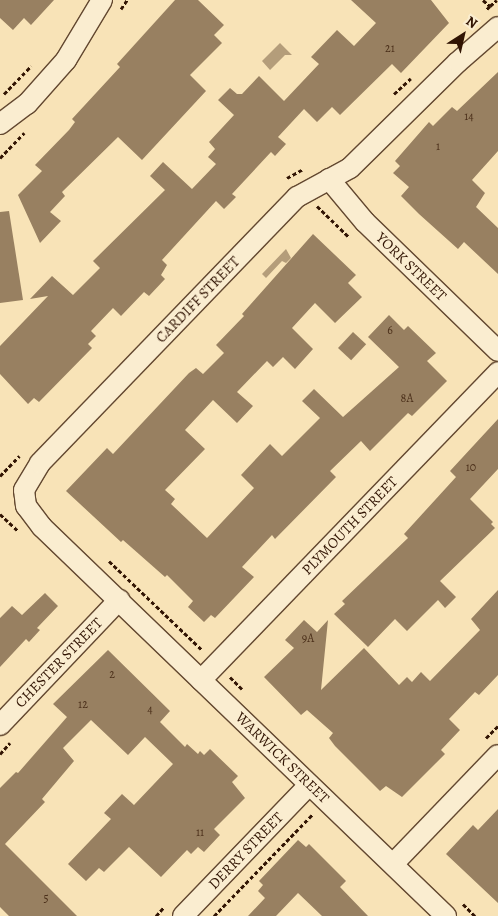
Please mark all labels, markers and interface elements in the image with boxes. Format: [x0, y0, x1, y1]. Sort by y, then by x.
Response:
north arrow [438, 10, 488, 60]
text: N [462, 12, 482, 33]
house number: 21 [385, 42, 395, 56]
house number: 14 [464, 110, 474, 124]
house number: 1 [436, 140, 440, 154]
street label: YORK STREET [372, 229, 450, 305]
street label: CARDIFF STREET [152, 253, 244, 347]
house number: 6 [387, 324, 393, 338]
house number: 8A [401, 392, 413, 406]
house number: 10 [466, 461, 476, 475]
street label: PLYMOUTH STREET [298, 473, 402, 579]
street label: CHESTER STREET [12, 614, 106, 712]
house number: 9A [302, 632, 314, 646]
house number: 2 [109, 668, 115, 682]
house number: 12 [78, 698, 88, 712]
house number: 4 [147, 703, 153, 717]
street label: WARWICK STREET [231, 709, 333, 807]
street label: DERRY STREET [205, 809, 287, 893]
house number: 11 [196, 826, 204, 840]
house number: 5 [43, 892, 49, 906]

